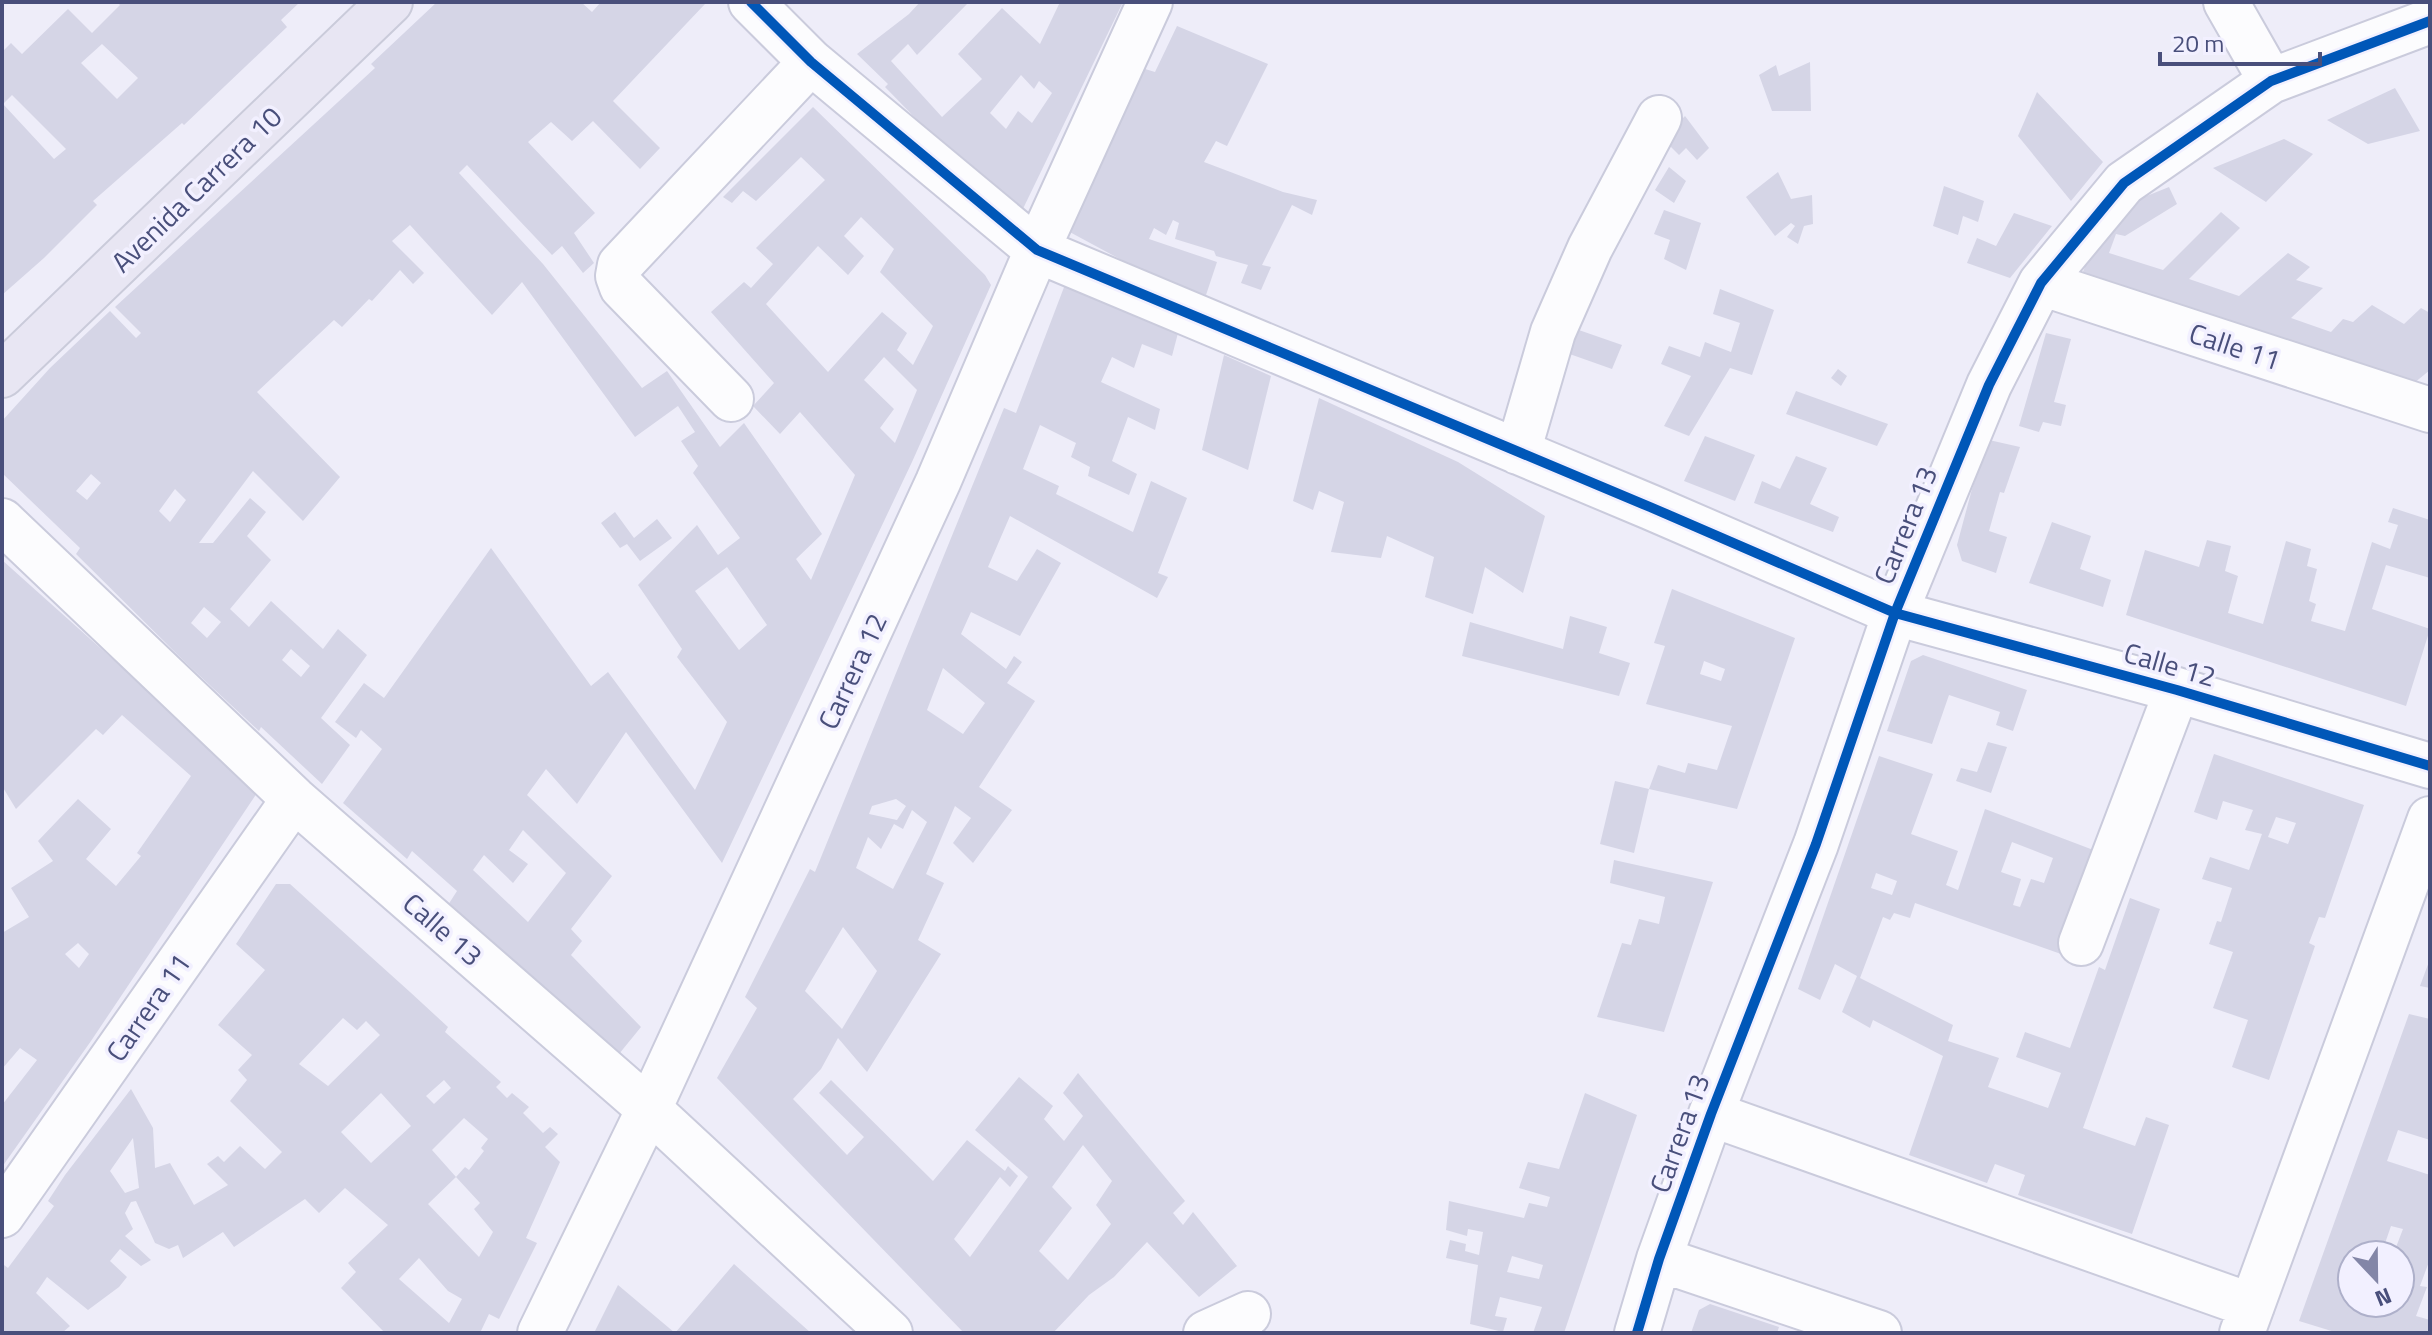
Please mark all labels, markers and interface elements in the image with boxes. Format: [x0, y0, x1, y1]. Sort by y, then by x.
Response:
scale bar [2160, 16, 2320, 66]
text: 20 m [2172, 25, 2224, 61]
street label: Avenida Carrera 10 [101, 96, 291, 282]
street label: Calle 11 [2184, 311, 2286, 381]
street label: Carrera 13 [1862, 460, 1948, 590]
street label: Carrera 12 [806, 606, 898, 736]
street label: Calle 12 [2119, 630, 2221, 698]
street label: Calle 13 [393, 882, 493, 976]
street label: Carrera 11 [95, 944, 201, 1070]
street label: Carrera 13 [1638, 1068, 1720, 1198]
north arrow [2336, 1239, 2416, 1319]
text: N [2370, 1279, 2397, 1316]

